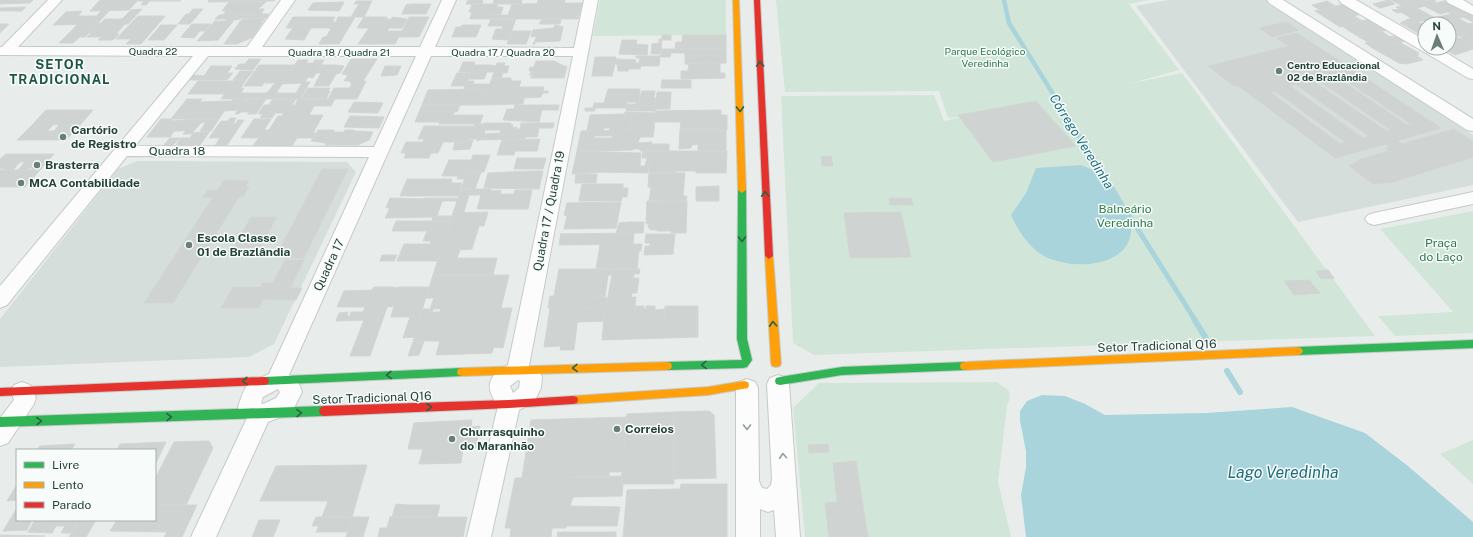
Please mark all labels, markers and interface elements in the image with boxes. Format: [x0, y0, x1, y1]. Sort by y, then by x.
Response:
north arrow [1417, 16, 1457, 56]
text: N [1432, 20, 1441, 32]
street label: Quadra 22 [129, 45, 177, 57]
park label: Parque Ecológico Veredinha [945, 45, 1026, 69]
street label: Quadra 18 / Quadra 21 [288, 46, 390, 58]
street label: Quadra 17 / Quadra 20 [451, 46, 555, 58]
district label: SETOR TRADICIONAL [9, 57, 111, 87]
place label: Centro Educacional 02 de Brazlândia [1287, 59, 1380, 83]
one-way arrow [756, 61, 764, 67]
marker: Centro Educacional 02 de Brazlândia [1274, 66, 1284, 76]
water label: Córrego Veredinha [1046, 91, 1117, 191]
one-way arrow [736, 106, 744, 112]
place label: Cartório de Registro [71, 123, 137, 151]
marker: Cartório de Registro [58, 132, 68, 142]
street label: Quadra 18 [149, 144, 205, 158]
street label: Quadra 17 / Quadra 19 [530, 150, 568, 272]
place label: Brasterra [45, 158, 100, 172]
marker: Brasterra [32, 160, 42, 170]
place label: MCA Contabilidade [29, 176, 140, 190]
marker: MCA Contabilidade [16, 178, 26, 188]
one-way arrow [761, 191, 770, 197]
park label: Balneário Veredinha [1097, 202, 1153, 230]
place label: Escola Classe 01 de Brazlândia [197, 231, 290, 259]
one-way arrow [738, 236, 746, 242]
park label: Praça do Laço [1419, 236, 1463, 264]
street label: Quadra 17 [311, 237, 347, 293]
marker: Escola Classe 01 de Brazlândia [184, 240, 194, 250]
one-way arrow [769, 321, 778, 327]
street label: Setor Tradicional Q16 [1097, 337, 1217, 355]
one-way arrow [701, 360, 707, 369]
one-way arrow [572, 364, 578, 373]
one-way arrow [386, 371, 392, 379]
one-way arrow [242, 376, 248, 385]
street label: Setor Tradicional Q16 [312, 389, 432, 407]
one-way arrow [426, 403, 432, 412]
one-way arrow [296, 408, 302, 417]
one-way arrow [166, 413, 172, 421]
one-way arrow [36, 417, 42, 425]
place label: Correios [625, 422, 674, 436]
marker: Correios [612, 424, 622, 434]
one-way arrow [743, 424, 751, 430]
place label: Churrasquinho do Maranhão [460, 425, 545, 453]
marker: Churrasquinho do Maranhão [447, 434, 457, 444]
legend [16, 449, 156, 521]
one-way arrow [778, 453, 787, 459]
text: Livre [52, 458, 80, 472]
water label: Lago Veredinha [1227, 463, 1339, 482]
text: Lento [52, 478, 84, 492]
text: Parado [52, 498, 91, 512]

